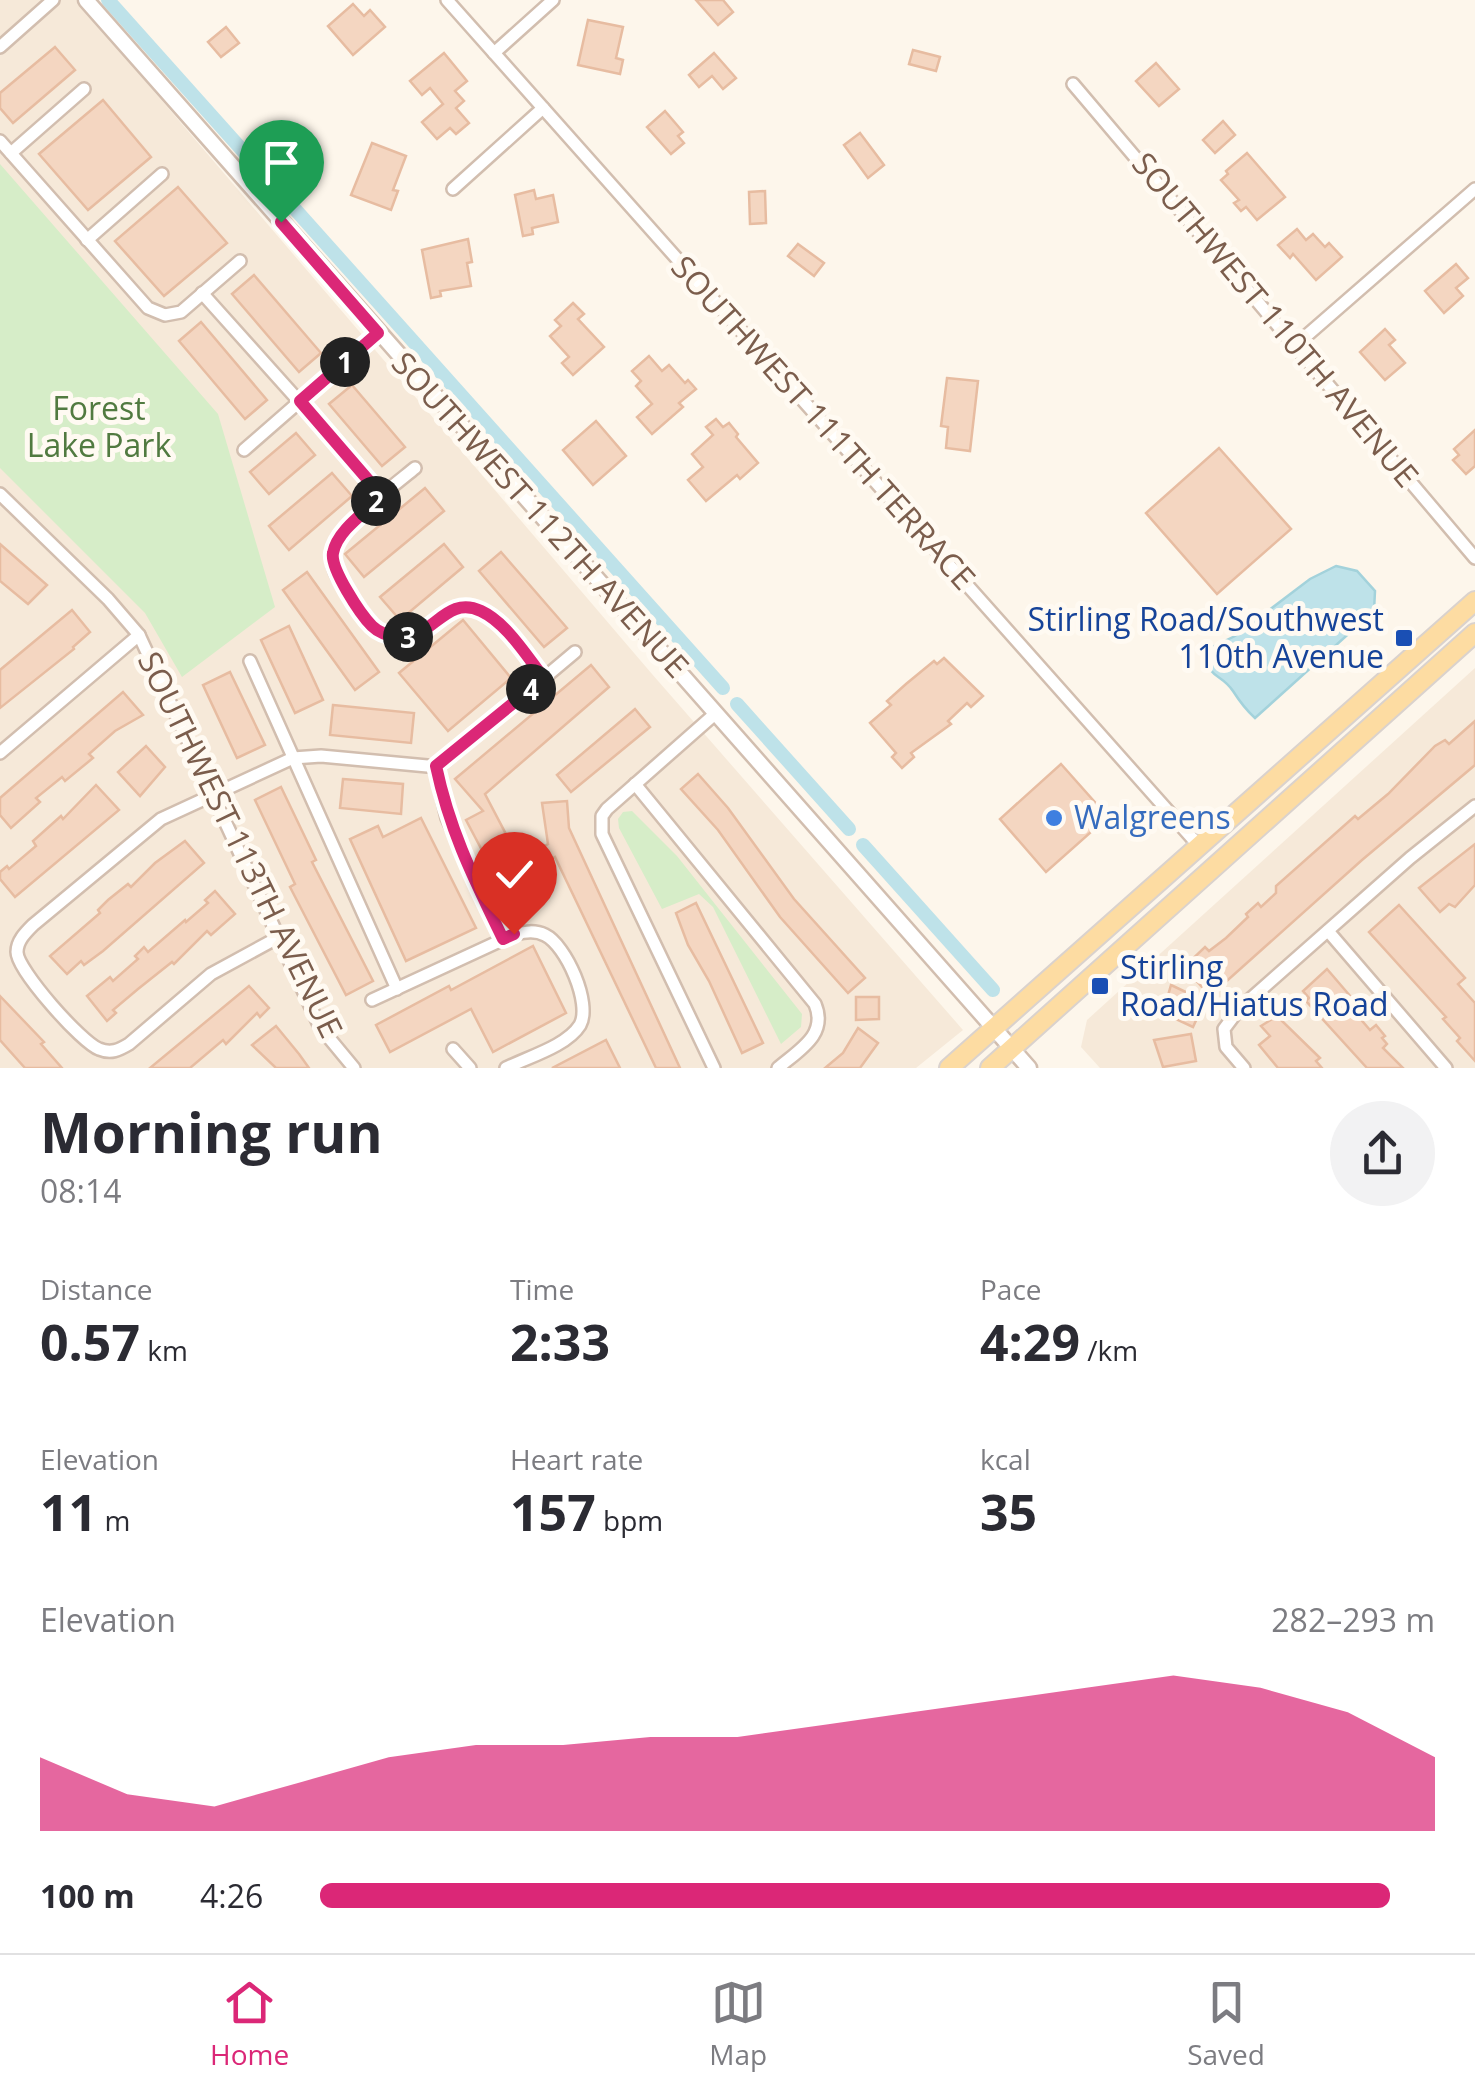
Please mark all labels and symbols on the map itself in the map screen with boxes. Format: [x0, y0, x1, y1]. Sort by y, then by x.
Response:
pin [239, 120, 324, 223]
street label: SOUTHWEST 110TH AVENUE [1123, 143, 1429, 495]
street label: SOUTHWEST 111TH TERRACE [663, 246, 986, 598]
pin: 1 [320, 337, 370, 387]
street label: SOUTHWEST 112TH AVENUE [383, 342, 699, 686]
park label: Forest Lake Park [27, 386, 171, 466]
pin: 2 [351, 476, 401, 526]
place label: Stirling Road/Southwest 110th Avenue [1027, 597, 1384, 677]
pin: 3 [383, 612, 433, 662]
marker: Stirling Road/Southwest 110th Avenue [1393, 627, 1415, 649]
street label: SOUTHWEST 113TH AVENUE [129, 644, 354, 1045]
pin: 4 [506, 664, 556, 714]
place label: Walgreens [1074, 795, 1231, 838]
marker: Walgreens [1043, 807, 1065, 829]
pin [472, 832, 557, 935]
place label: Stirling Road/Hiatus Road [1120, 945, 1389, 1025]
marker: Stirling Road/Hiatus Road [1089, 975, 1111, 997]

